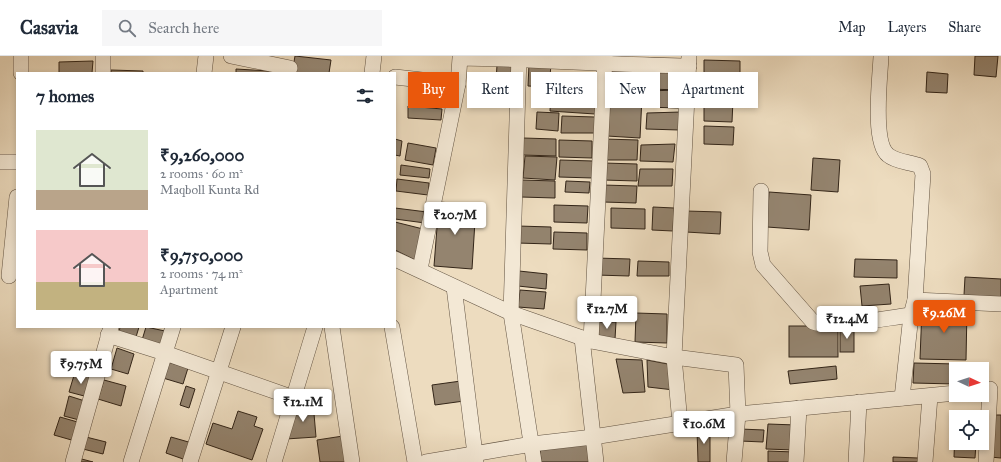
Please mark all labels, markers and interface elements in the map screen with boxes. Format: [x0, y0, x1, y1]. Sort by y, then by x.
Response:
search box [102, 10, 382, 46]
text: Casavia [20, 16, 78, 39]
icon: search [116, 17, 138, 39]
text: Search here [148, 19, 219, 37]
text: Map [838, 19, 866, 36]
text: Layers [888, 19, 926, 36]
text: Share [948, 19, 981, 36]
chip: Buy [408, 72, 459, 108]
chip: Rent [467, 72, 523, 108]
chip: Filters [531, 72, 597, 108]
chip: New [605, 72, 660, 108]
chip: Apartment [668, 72, 758, 108]
icon: filters [354, 85, 376, 107]
text: 7 homes [36, 86, 94, 107]
text: ₹9,260,000 [160, 145, 244, 166]
icon: home [68, 146, 116, 194]
text: 2 rooms · 60 m² [160, 166, 243, 182]
text: Maqboll Kunta Rd [160, 182, 259, 198]
pin: ₹20.7M [422, 202, 488, 236]
text: ₹20.7M [433, 207, 477, 223]
text: ₹9,750,000 [160, 245, 243, 266]
icon: home [68, 246, 116, 294]
text: 2 rooms · 74 m² [160, 266, 243, 282]
text: Apartment [160, 282, 218, 298]
pin: ₹12.7M [574, 296, 640, 330]
pin: ₹9.26M [911, 300, 977, 334]
text: ₹12.7M [586, 301, 628, 317]
text: ₹9.26M [922, 305, 966, 321]
pin: ₹12.4M [814, 306, 880, 340]
text: ₹12.4M [826, 311, 868, 327]
pin: ₹9.75M [48, 351, 114, 385]
text: ₹9.75M [60, 356, 102, 372]
north arrow [949, 362, 989, 402]
map controls [949, 362, 989, 450]
pin: ₹12.1M [270, 389, 336, 423]
text: ₹12.1M [283, 394, 323, 410]
button: locate [949, 410, 989, 450]
pin: ₹10.6M [671, 411, 737, 445]
text: ₹10.6M [683, 416, 725, 432]

